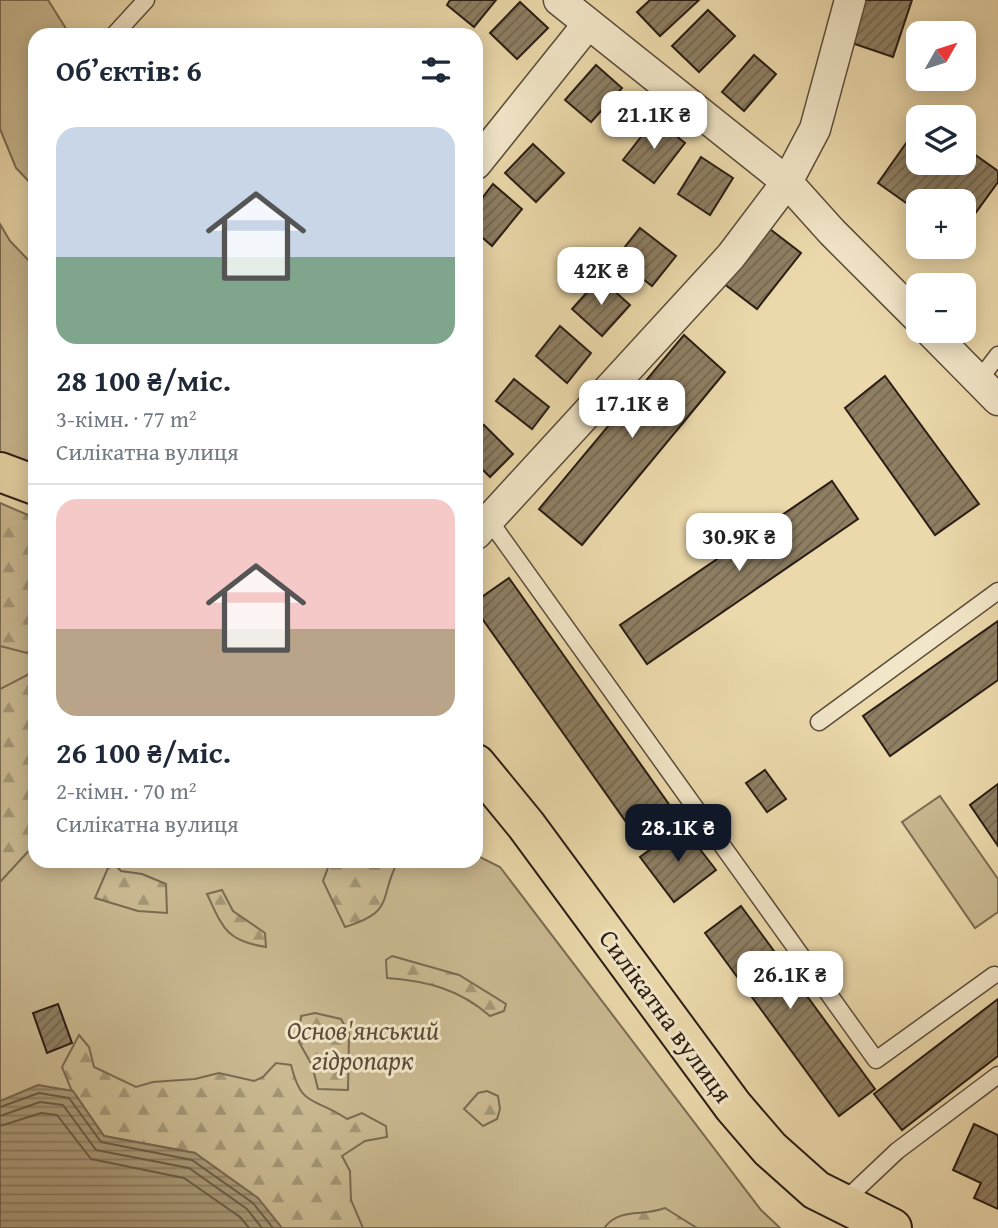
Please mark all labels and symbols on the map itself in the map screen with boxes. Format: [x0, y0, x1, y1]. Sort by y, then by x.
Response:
north arrow [906, 21, 976, 91]
pin: 21.1K ₴ [589, 92, 719, 151]
pin: 42K ₴ [552, 247, 650, 307]
pin: 17.1K ₴ [567, 380, 697, 440]
pin: 30.9K ₴ [674, 514, 804, 573]
pin: 28.1K ₴ [613, 804, 743, 864]
street label: Силікатна вулиця [590, 921, 743, 1111]
pin: 26.1K ₴ [725, 951, 855, 1011]
park label: Основ'янський гідропарк [287, 1010, 439, 1079]

